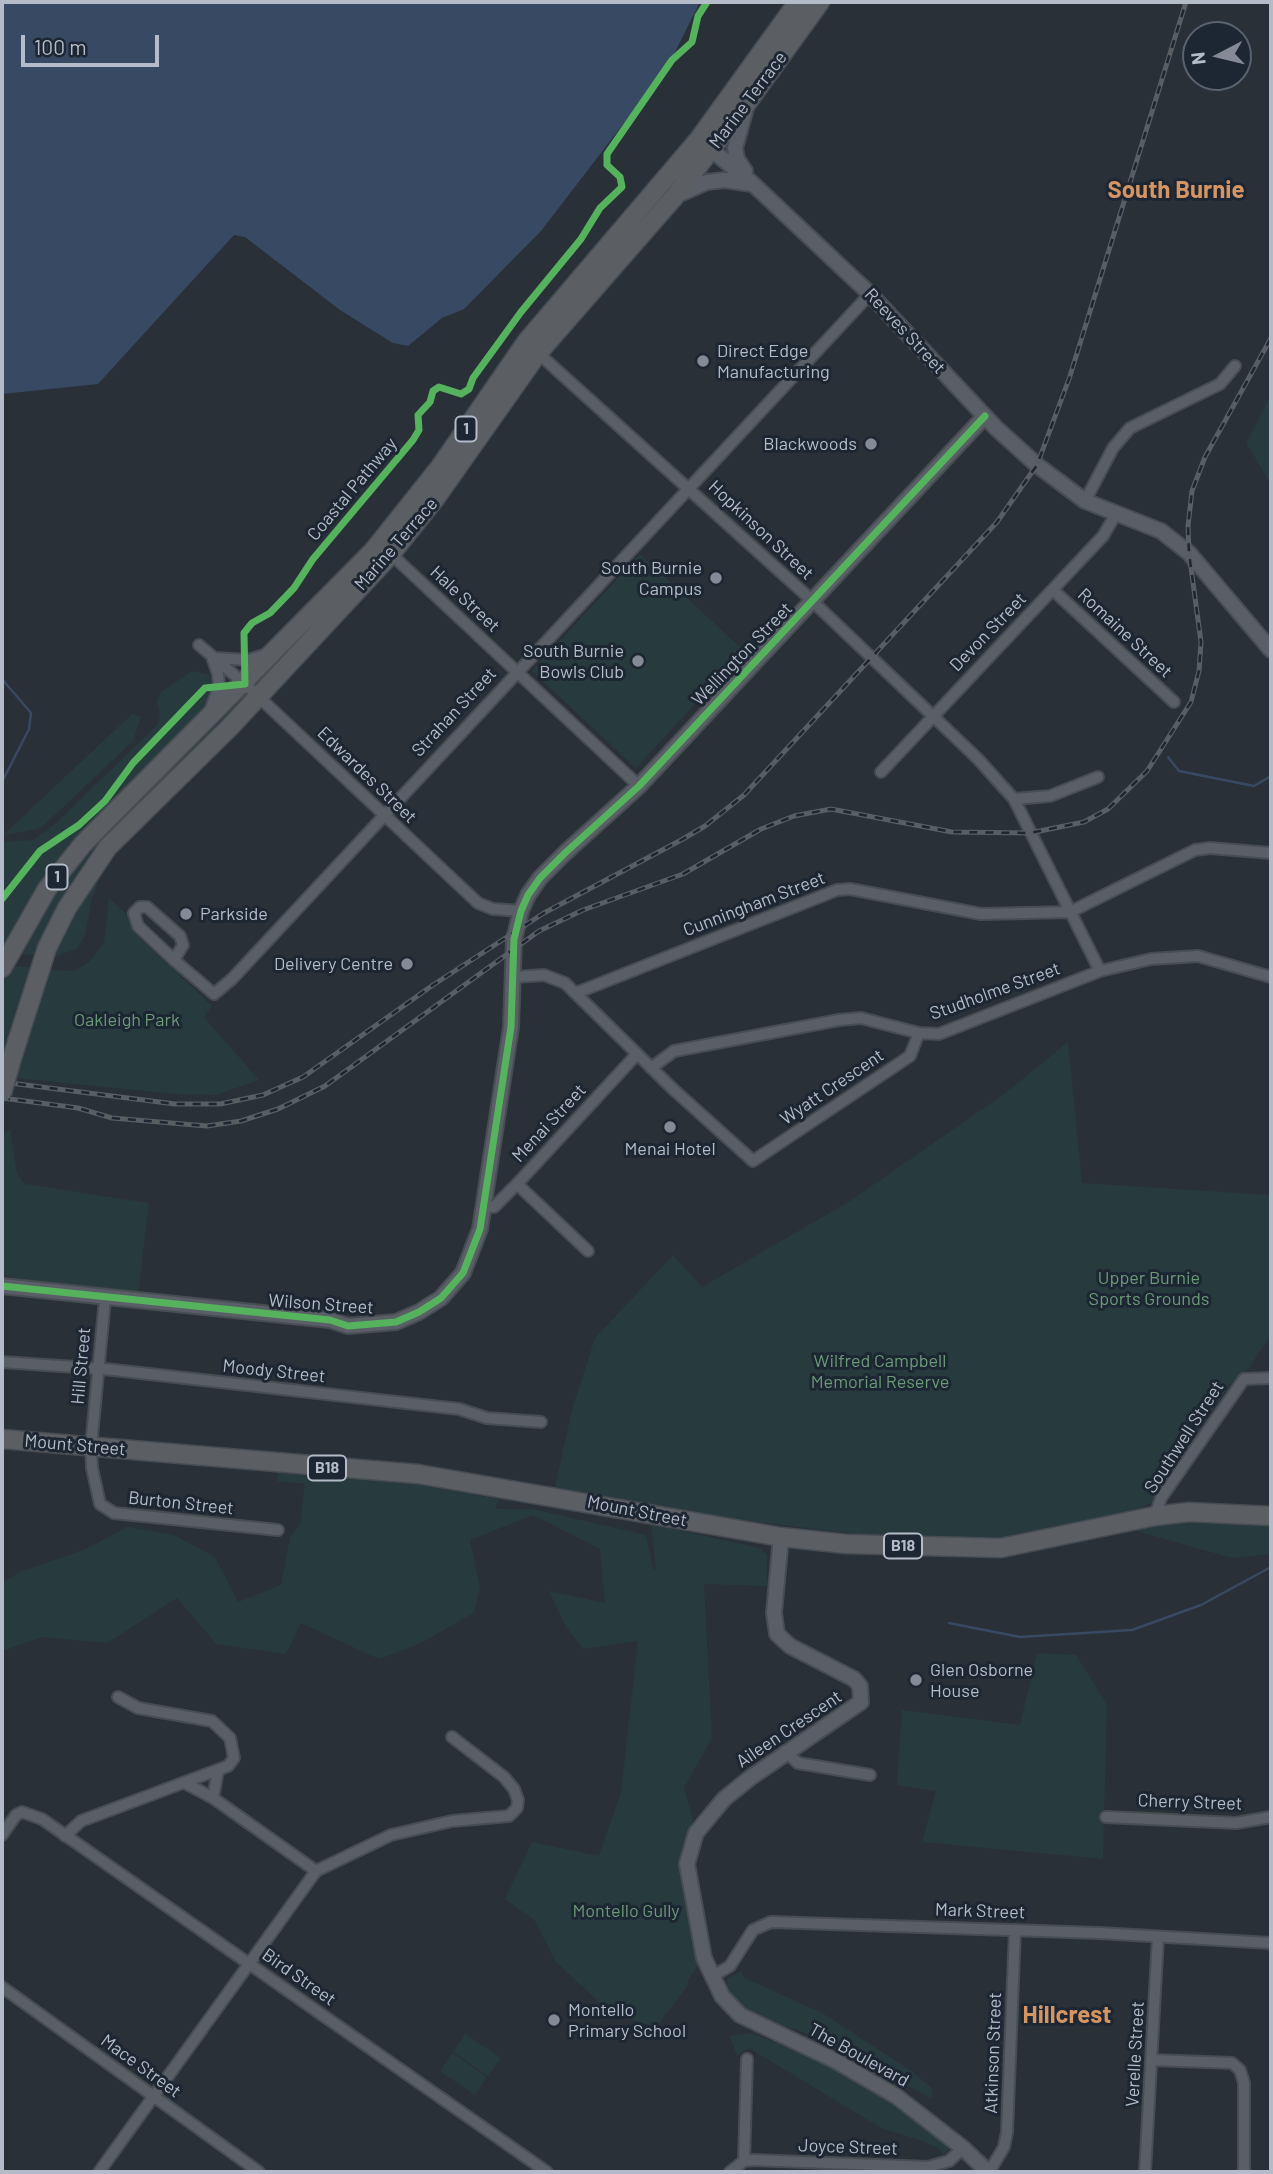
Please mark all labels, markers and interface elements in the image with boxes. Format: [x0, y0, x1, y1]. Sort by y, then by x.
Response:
scale bar [24, 21, 163, 65]
north arrow [1182, 21, 1252, 91]
text: 100 m [34, 34, 87, 59]
street label: Marine Terrace [705, 47, 791, 153]
text: N [1185, 51, 1210, 66]
district label: South Burnie [1107, 176, 1245, 204]
street label: Reeves Street [860, 284, 950, 378]
place label: Direct Edge Manufacturing [717, 340, 830, 382]
marker: Direct Edge Manufacturing [695, 353, 711, 369]
road number: 1 [456, 416, 476, 442]
street label: Coastal Pathway [303, 433, 401, 545]
place label: Blackwoods [763, 433, 857, 455]
marker: Blackwoods [863, 436, 879, 452]
street label: Hopkinson Street [704, 476, 818, 584]
street label: Marine Terrace [350, 493, 442, 595]
place label: South Burnie Campus [601, 557, 702, 600]
street label: Hale Street [426, 561, 504, 637]
marker: South Burnie Campus [708, 570, 724, 586]
street label: Romaine Street [1073, 584, 1177, 682]
street label: Devon Street [945, 588, 1031, 676]
street label: Wellington Street [687, 598, 797, 710]
place label: South Burnie Bowls Club [523, 640, 624, 682]
marker: South Burnie Bowls Club [630, 653, 646, 669]
street label: Strahan Street [407, 663, 501, 761]
street label: Edwardes Street [313, 722, 421, 828]
road number: 1 [46, 864, 68, 890]
street label: Cunningham Street [680, 867, 828, 941]
place label: Parkside [200, 903, 268, 925]
marker: Parkside [178, 906, 194, 922]
place label: Delivery Centre [274, 953, 393, 975]
marker: Delivery Centre [399, 956, 415, 972]
street label: Studholme Street [927, 957, 1063, 1025]
park label: Oakleigh Park [74, 1009, 180, 1031]
street label: Wyatt Crescent [776, 1044, 888, 1130]
street label: Menai Street [507, 1080, 591, 1166]
marker: Menai Hotel [662, 1119, 678, 1135]
place label: Menai Hotel [624, 1138, 716, 1160]
park label: Upper Burnie Sports Grounds [1089, 1267, 1209, 1310]
street label: Wilson Street [268, 1290, 374, 1318]
street label: Hill Street [67, 1327, 95, 1405]
park label: Wilfred Campbell Memorial Reserve [811, 1350, 949, 1392]
street label: Moody Street [221, 1355, 327, 1387]
street label: Southwell Street [1140, 1377, 1228, 1497]
street label: Mount Street [24, 1430, 126, 1460]
road number: B18 [308, 1456, 346, 1480]
street label: Burton Street [127, 1487, 235, 1519]
street label: Mount Street [585, 1491, 689, 1531]
road number: B18 [884, 1534, 922, 1558]
place label: Glen Osborne House [930, 1659, 1033, 1702]
marker: Glen Osborne House [908, 1672, 924, 1688]
street label: Aileen Crescent [732, 1686, 846, 1772]
street label: Cherry Street [1137, 1789, 1243, 1815]
street label: Mark Street [934, 1899, 1026, 1923]
park label: Montello Gully [572, 1900, 680, 1922]
street label: Bird Street [258, 1944, 340, 2010]
street label: Atkinson Street [980, 1992, 1006, 2114]
place label: Montello Primary School [568, 1999, 686, 2042]
district label: Hillcrest [1023, 2001, 1111, 2029]
street label: Verelle Street [1121, 2001, 1149, 2107]
marker: Montello Primary School [546, 2012, 562, 2028]
street label: The Boulevard [805, 2019, 913, 2091]
street label: Mace Street [97, 2030, 185, 2102]
street label: Joyce Street [798, 2134, 898, 2160]

